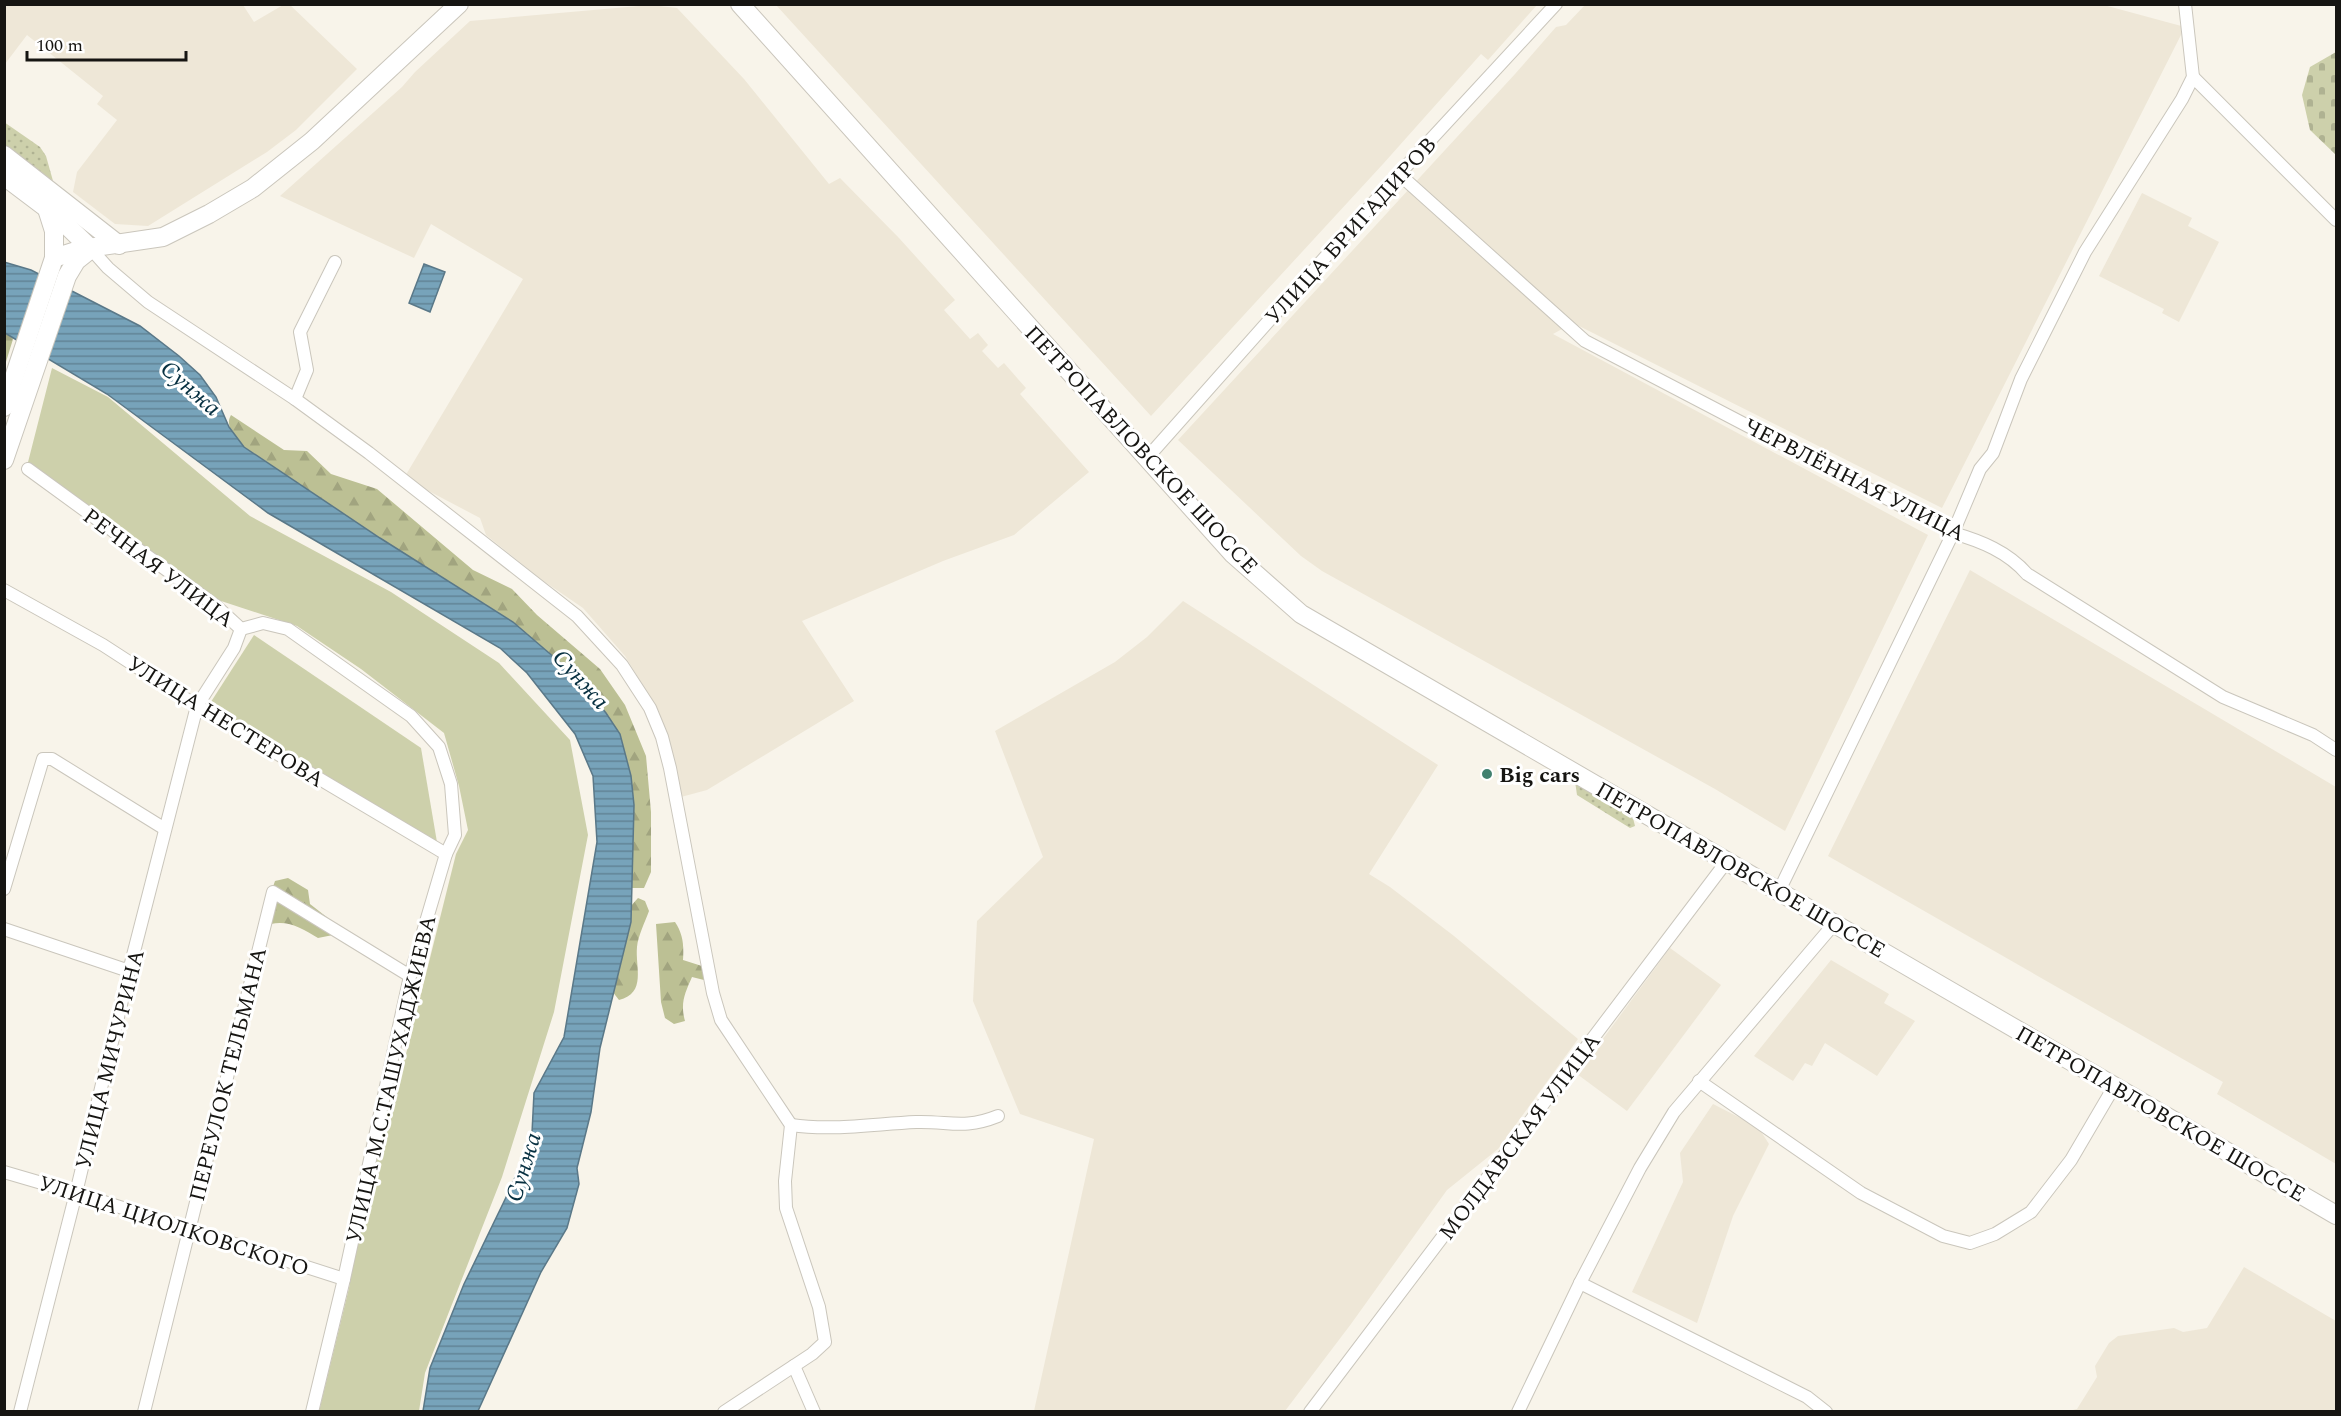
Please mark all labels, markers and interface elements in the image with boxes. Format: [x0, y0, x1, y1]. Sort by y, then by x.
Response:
scale bar [27, 24, 186, 62]
text: 100 m [36, 32, 83, 59]
street label: УЛИЦА БРИГАДИРОВ [1257, 130, 1445, 332]
street label: ПЕТРОПАВЛОВСКОЕ ШОССЕ [1016, 318, 1266, 582]
water label: Сунжа [152, 352, 229, 426]
street label: ЧЕРВЛЁННАЯ УЛИЦА [1738, 410, 1971, 551]
street label: РЕЧНАЯ УЛИЦА [76, 500, 241, 636]
water label: Сунжа [543, 641, 617, 718]
street label: УЛИЦА НЕСТЕРОВА [120, 648, 330, 796]
place label: Big cars [1499, 759, 1580, 792]
marker: Big cars [1480, 767, 1494, 781]
street label: ПЕТРОПАВЛОВСКОЕ ШОССЕ [1589, 773, 1891, 967]
street label: УЛИЦА М.С.ТАШУХАДЖИЕВА [338, 912, 445, 1247]
street label: ПЕРЕУЛОК ТЕЛЬМАНА [181, 944, 276, 1205]
street label: УЛИЦА МИЧУРИНА [67, 946, 154, 1173]
street label: ПЕТРОПАВЛОВСКОЕ ШОССЕ [2009, 1017, 2311, 1211]
street label: МОЛДАВСКАЯ УЛИЦА [1431, 1026, 1609, 1247]
water label: Сунжа [496, 1128, 552, 1206]
street label: УЛИЦА ЦИОЛКОВСКОГО [34, 1167, 313, 1286]

